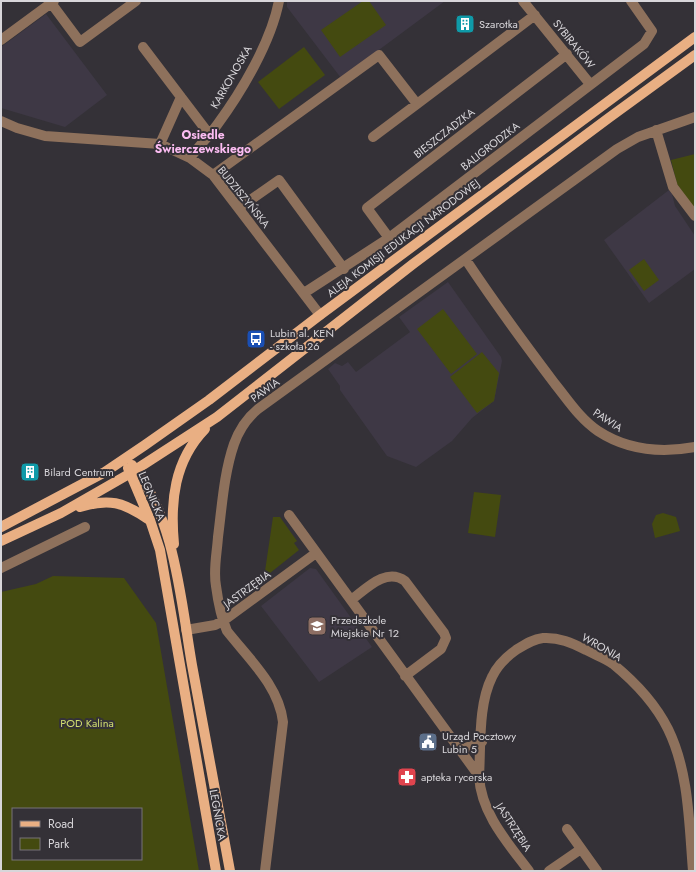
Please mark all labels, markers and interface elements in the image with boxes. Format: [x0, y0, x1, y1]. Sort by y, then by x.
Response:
building icon: Szarotka [454, 13, 476, 35]
place label: Szarotka [479, 16, 518, 32]
street label: SYBIRAKÓW [549, 16, 599, 72]
street label: KARKONOSKA [206, 42, 256, 112]
street label: BIESZCZADZKA [410, 104, 479, 162]
street label: BALIGRODZKA [457, 117, 523, 174]
district label: Osiedle Świerczewskiego [155, 126, 251, 158]
street label: BUDZISZYŃSKA [214, 163, 274, 232]
street label: ALEJA KOMISJI EDUKACJI NARODOWEJ [323, 175, 483, 301]
place label: Lubin al. KEN - szkoła 26 [270, 325, 334, 354]
bus stop icon: Lubin al. KEN - szkoła 26 [245, 328, 267, 350]
street label: PAWIA [247, 374, 283, 406]
street label: PAWIA [590, 405, 627, 436]
building icon: Bilard Centrum [19, 461, 41, 483]
place label: Bilard Centrum [44, 464, 114, 480]
street label: LEGNICKA [135, 469, 170, 524]
street label: JASTRZĘBIA [218, 566, 275, 613]
place label: Przedszkole Miejskie Nr 12 [331, 612, 399, 641]
school or university icon: Przedszkole Miejskie Nr 12 [306, 615, 328, 637]
street label: WRONIA [579, 629, 626, 665]
park label: POD Kalina [60, 715, 114, 731]
place label: Urząd Pocztowy Lubin 5 [442, 728, 516, 757]
public building icon: Urząd Pocztowy Lubin 5 [417, 731, 439, 753]
pharmacy icon: apteka rycerska [396, 766, 418, 788]
place label: apteka rycerska [421, 769, 492, 785]
street label: LEGNICKA [206, 788, 230, 843]
street label: JASTRZĘBIA [491, 798, 536, 855]
legend [12, 808, 142, 860]
text: Road [48, 815, 74, 833]
text: Park [48, 835, 70, 853]

